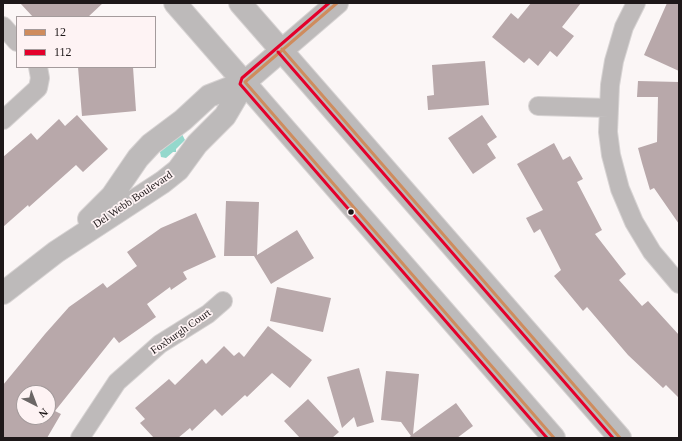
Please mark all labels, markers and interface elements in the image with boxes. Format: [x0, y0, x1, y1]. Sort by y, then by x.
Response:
legend [16, 16, 156, 68]
text: 12 [54, 25, 66, 39]
text: 112 [54, 45, 72, 59]
street label: Del Webb Boulevard [91, 169, 175, 231]
unlabelled marker [346, 207, 356, 217]
street label: Foxburgh Court [148, 306, 214, 358]
north arrow [16, 385, 56, 425]
text: N [36, 406, 50, 420]

